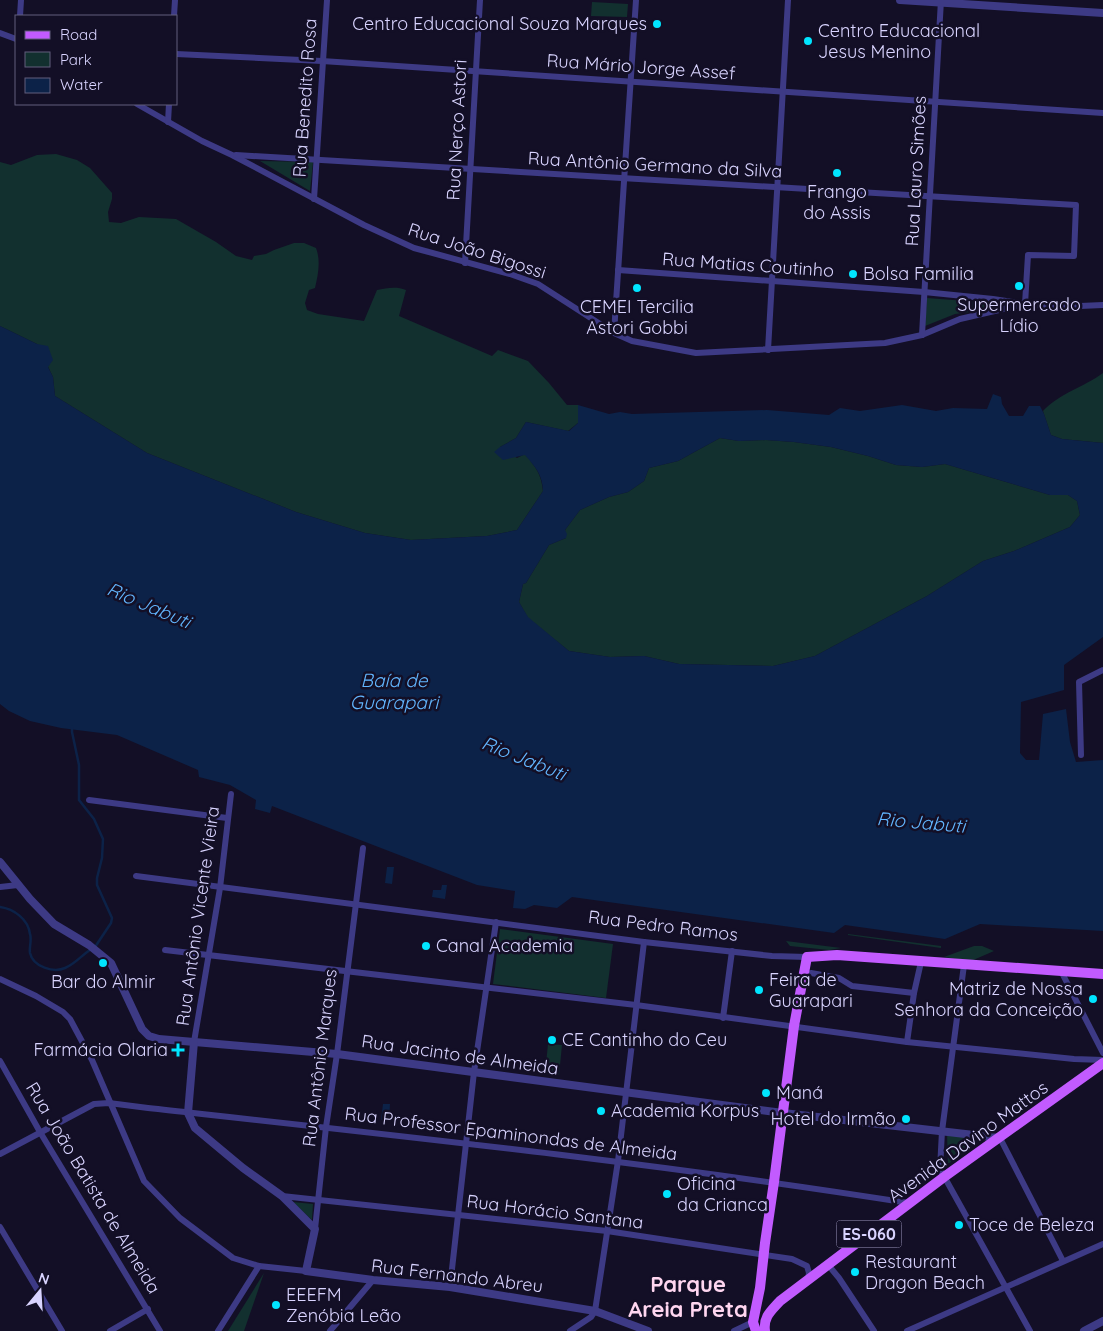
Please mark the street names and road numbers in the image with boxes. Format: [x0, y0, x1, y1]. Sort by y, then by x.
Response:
street label: Rua Benedito Rosa [287, 18, 322, 178]
street label: Rua Mário Jorge Assef [546, 48, 737, 85]
street label: Rua Nerço Astori [441, 59, 472, 201]
street label: Rua Lauro Simões [900, 95, 931, 247]
street label: Rua Antônio Germano da Silva [527, 146, 783, 183]
street label: Rua João Bigossi [405, 217, 549, 284]
street label: Rua Matias Coutinho [661, 247, 835, 282]
street label: Rua Antônio Vicente Vieira [171, 805, 224, 1027]
street label: Rua Pedro Ramos [587, 905, 739, 946]
street label: Rua Antônio Marques [297, 968, 342, 1148]
street label: Rua Jacinto de Almeida [360, 1029, 560, 1080]
street label: Avenida Davino Mattos [883, 1076, 1052, 1207]
street label: Rua João Batista de Almeida [21, 1078, 166, 1298]
street label: Rua Professor Epaminondas de Almeida [343, 1102, 679, 1165]
street label: Rua Horácio Santana [465, 1189, 645, 1234]
road number: ES-060 [836, 1220, 902, 1248]
street label: Rua Fernando Abreu [370, 1254, 544, 1297]

